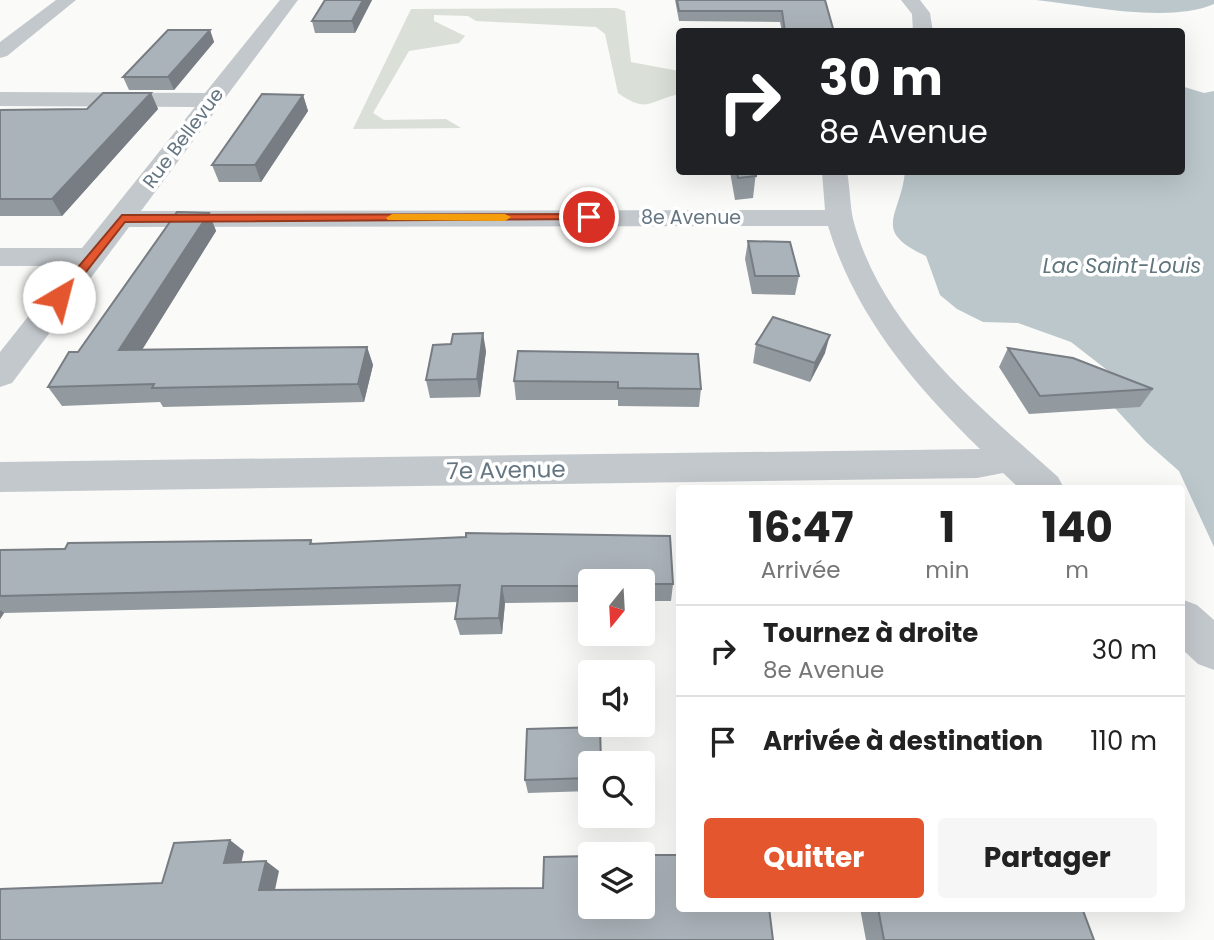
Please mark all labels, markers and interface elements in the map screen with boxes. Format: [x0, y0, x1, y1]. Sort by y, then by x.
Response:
text: 30 m [819, 44, 943, 112]
icon: right [704, 56, 795, 147]
street label: Rue Bellevue [136, 82, 230, 194]
text: 8e Avenue [819, 109, 988, 154]
pin [559, 187, 619, 247]
icon: arrive [570, 198, 608, 236]
street label: 8e Avenue [641, 204, 741, 231]
water label: Lac Saint-Louis [1043, 251, 1201, 280]
position arrow [22, 260, 96, 334]
street label: 7e Avenue [446, 453, 566, 487]
text: 16:47 [748, 498, 853, 557]
text: 1 [939, 498, 955, 557]
text: 140 [1041, 498, 1113, 557]
text: Arrivée [761, 554, 841, 586]
text: min [925, 554, 969, 586]
text: m [1065, 554, 1089, 586]
north arrow [578, 569, 654, 646]
map controls [578, 569, 655, 919]
text: Tournez à droite [763, 615, 978, 651]
icon: right [704, 632, 742, 670]
text: 30 m [1092, 632, 1157, 668]
text: 8e Avenue [763, 654, 884, 686]
button: sound [578, 660, 655, 737]
icon: arrive [704, 723, 742, 761]
text: Arrivée à destination [763, 723, 1043, 759]
text: 110 m [1090, 723, 1157, 759]
button: search [578, 751, 655, 828]
button: Quitter [704, 818, 924, 898]
button: Partager [938, 818, 1157, 898]
button: layers [578, 842, 655, 919]

